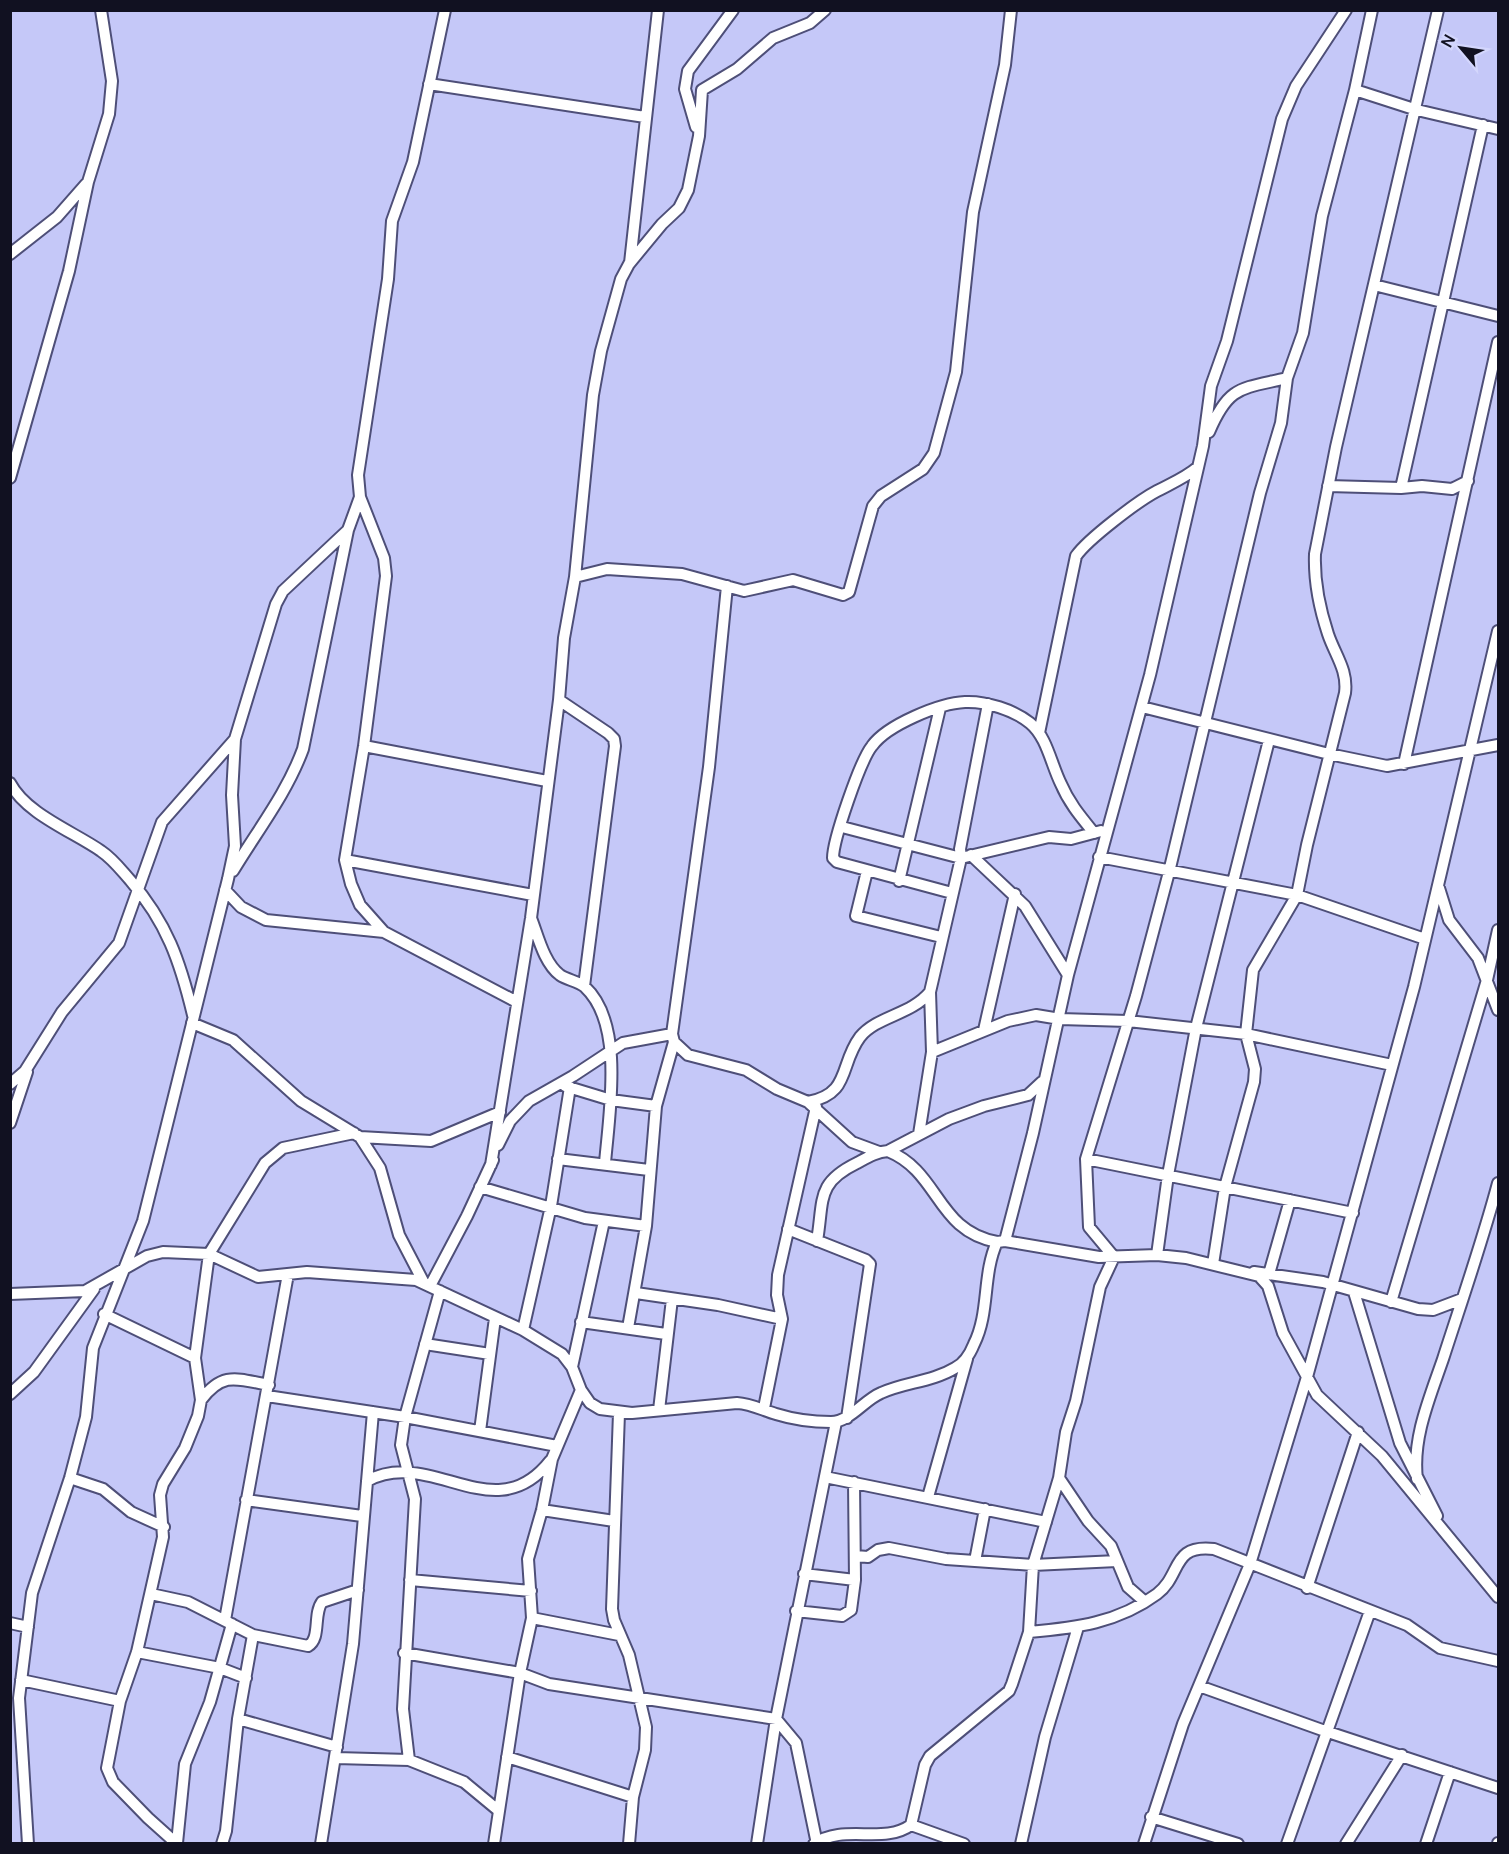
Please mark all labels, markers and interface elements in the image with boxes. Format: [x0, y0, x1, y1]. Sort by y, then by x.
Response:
north arrow [1431, 18, 1491, 78]
text: N [1435, 30, 1460, 51]

